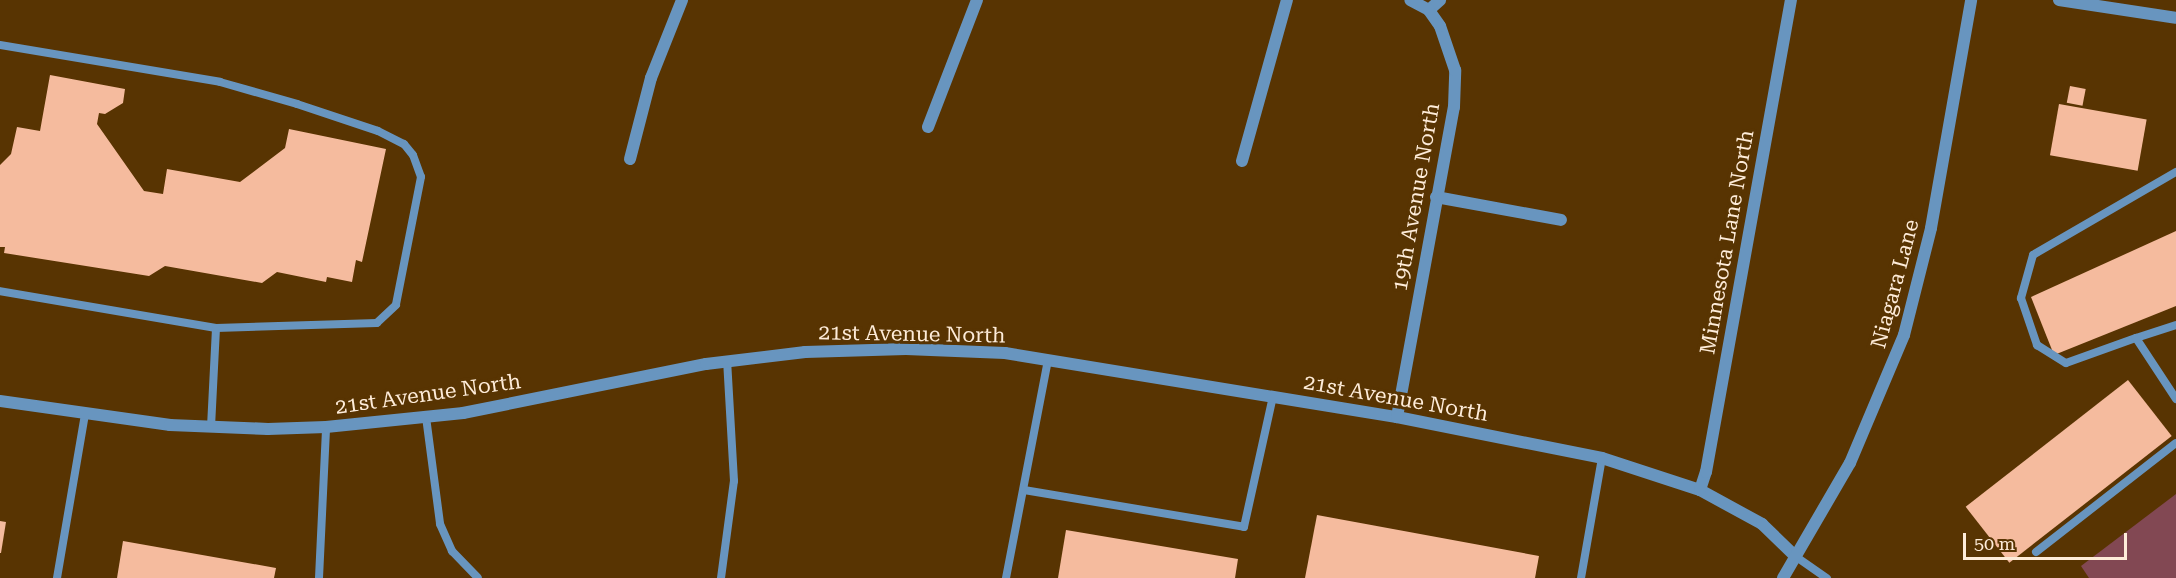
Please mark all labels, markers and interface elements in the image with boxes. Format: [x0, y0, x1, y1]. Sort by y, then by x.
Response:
street label: 19th Avenue North [1387, 101, 1445, 293]
street label: Minnesota Lane North [1695, 128, 1759, 356]
street label: Niagara Lane [1866, 217, 1924, 351]
street label: 21st Avenue North [818, 320, 1006, 348]
street label: 21st Avenue North [334, 369, 522, 419]
street label: 21st Avenue North [1302, 369, 1490, 427]
scale bar [1966, 521, 2130, 559]
text: 50 m [1974, 533, 2015, 554]

